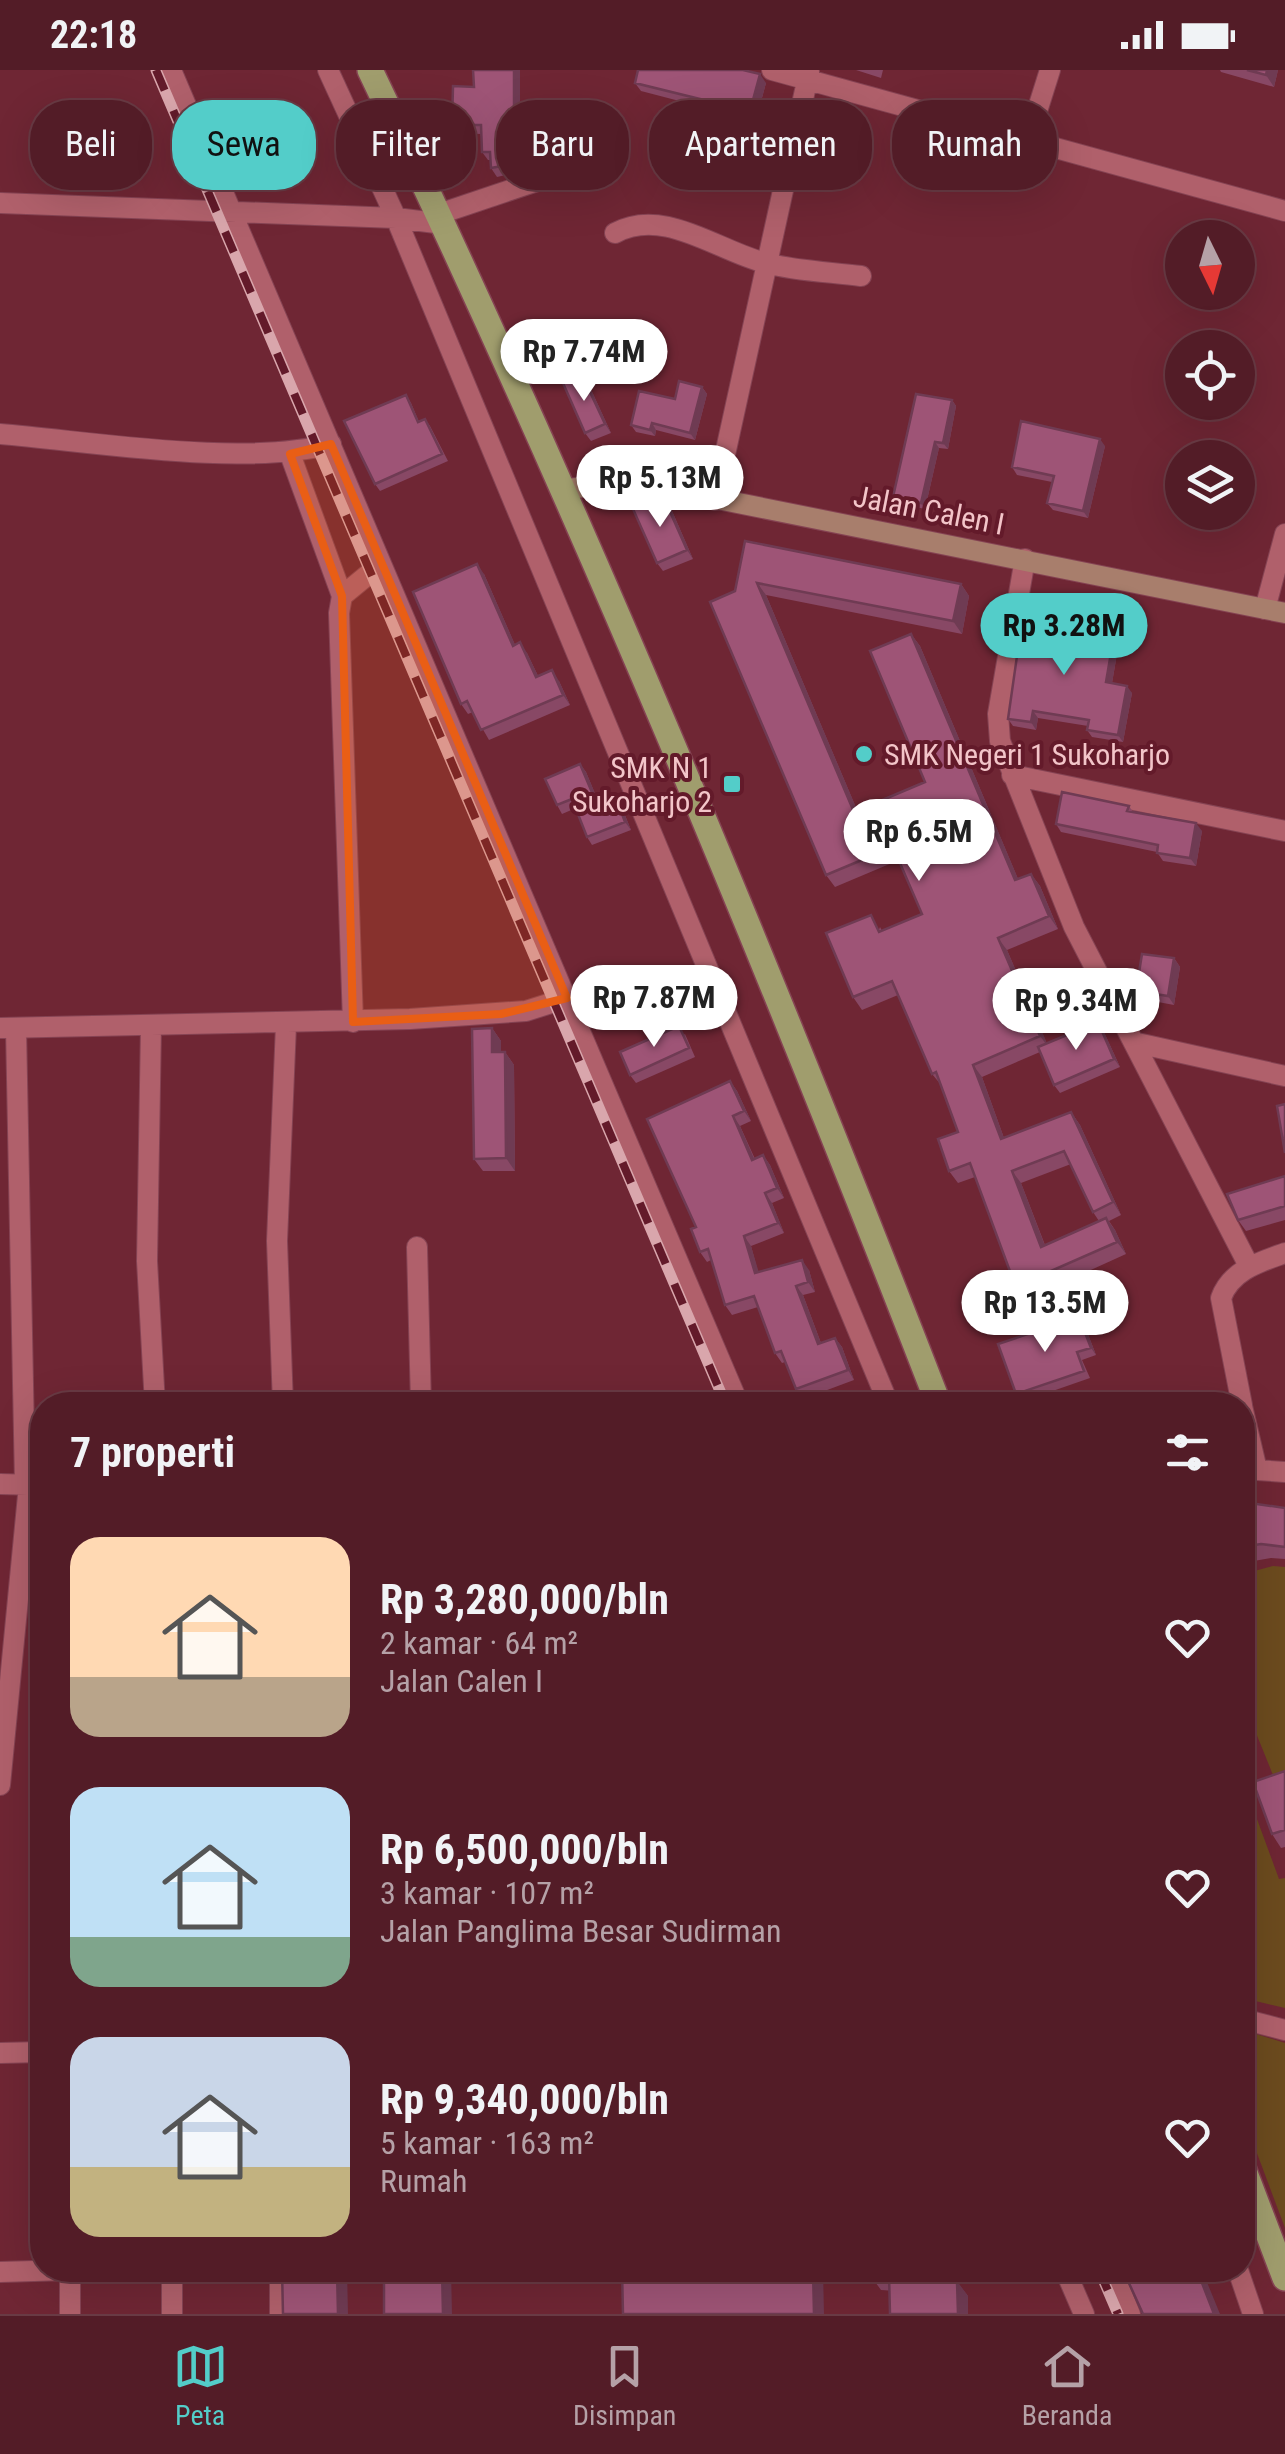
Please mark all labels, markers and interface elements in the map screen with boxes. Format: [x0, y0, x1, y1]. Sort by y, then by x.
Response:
text: 22:18 [50, 13, 137, 57]
chip: Beli [30, 100, 152, 190]
chip: Sewa [172, 100, 316, 190]
chip: Filter [336, 100, 476, 190]
chip: Baru [496, 100, 629, 190]
chip: Apartemen [649, 100, 872, 190]
chip: Rumah [892, 100, 1057, 190]
north arrow [1165, 220, 1255, 310]
map controls [1165, 220, 1255, 530]
pin: Rp 7.74M [481, 319, 687, 404]
button: locate [1165, 330, 1255, 420]
text: Rp 7.74M [523, 332, 646, 370]
button: layers [1165, 440, 1255, 530]
pin: Rp 5.13M [557, 445, 763, 530]
text: Rp 5.13M [599, 458, 722, 496]
street label: Jalan Calen I [851, 478, 1007, 542]
pin: Rp 3.28M [961, 593, 1167, 678]
text: Rp 3.28M [1003, 606, 1126, 644]
place label: SMK Negeri 1 Sukoharjo [884, 737, 1170, 772]
marker: SMK Negeri 1 Sukoharjo [853, 743, 875, 765]
place label: SMK N 1 Sukoharjo 2 [572, 750, 712, 819]
marker: SMK N 1 Sukoharjo 2 [721, 773, 743, 795]
pin: Rp 6.5M [827, 799, 1011, 884]
text: Rp 6.5M [866, 812, 972, 850]
pin: Rp 7.87M [551, 965, 757, 1050]
pin: Rp 9.34M [973, 968, 1179, 1053]
text: Rp 7.87M [593, 978, 716, 1016]
text: Rp 9.34M [1015, 981, 1138, 1019]
pin: Rp 13.5M [942, 1270, 1148, 1355]
text: Rp 13.5M [984, 1283, 1107, 1321]
icon: filters [1160, 1425, 1215, 1480]
text: 7 properti [70, 1428, 235, 1477]
text: Rp 3,280,000/bln [380, 1575, 669, 1624]
icon: home [150, 1577, 270, 1697]
icon: heart [1160, 1610, 1215, 1665]
text: 2 kamar · 64 m² [380, 1624, 578, 1662]
text: Jalan Calen I [380, 1662, 543, 1700]
text: Rp 6,500,000/bln [380, 1825, 669, 1874]
icon: home [150, 1827, 270, 1947]
icon: heart [1160, 1860, 1215, 1915]
text: 3 kamar · 107 m² [380, 1874, 594, 1912]
text: Jalan Panglima Besar Sudirman [380, 1912, 781, 1950]
text: Rp 9,340,000/bln [380, 2075, 669, 2124]
icon: home [150, 2077, 270, 2197]
icon: heart [1160, 2110, 1215, 2165]
text: 5 kamar · 163 m² [380, 2124, 594, 2162]
text: Rumah [380, 2162, 467, 2200]
tab: Peta [173, 2339, 228, 2432]
tab: Disimpan [573, 2339, 676, 2432]
tab: Beranda [1022, 2339, 1112, 2432]

